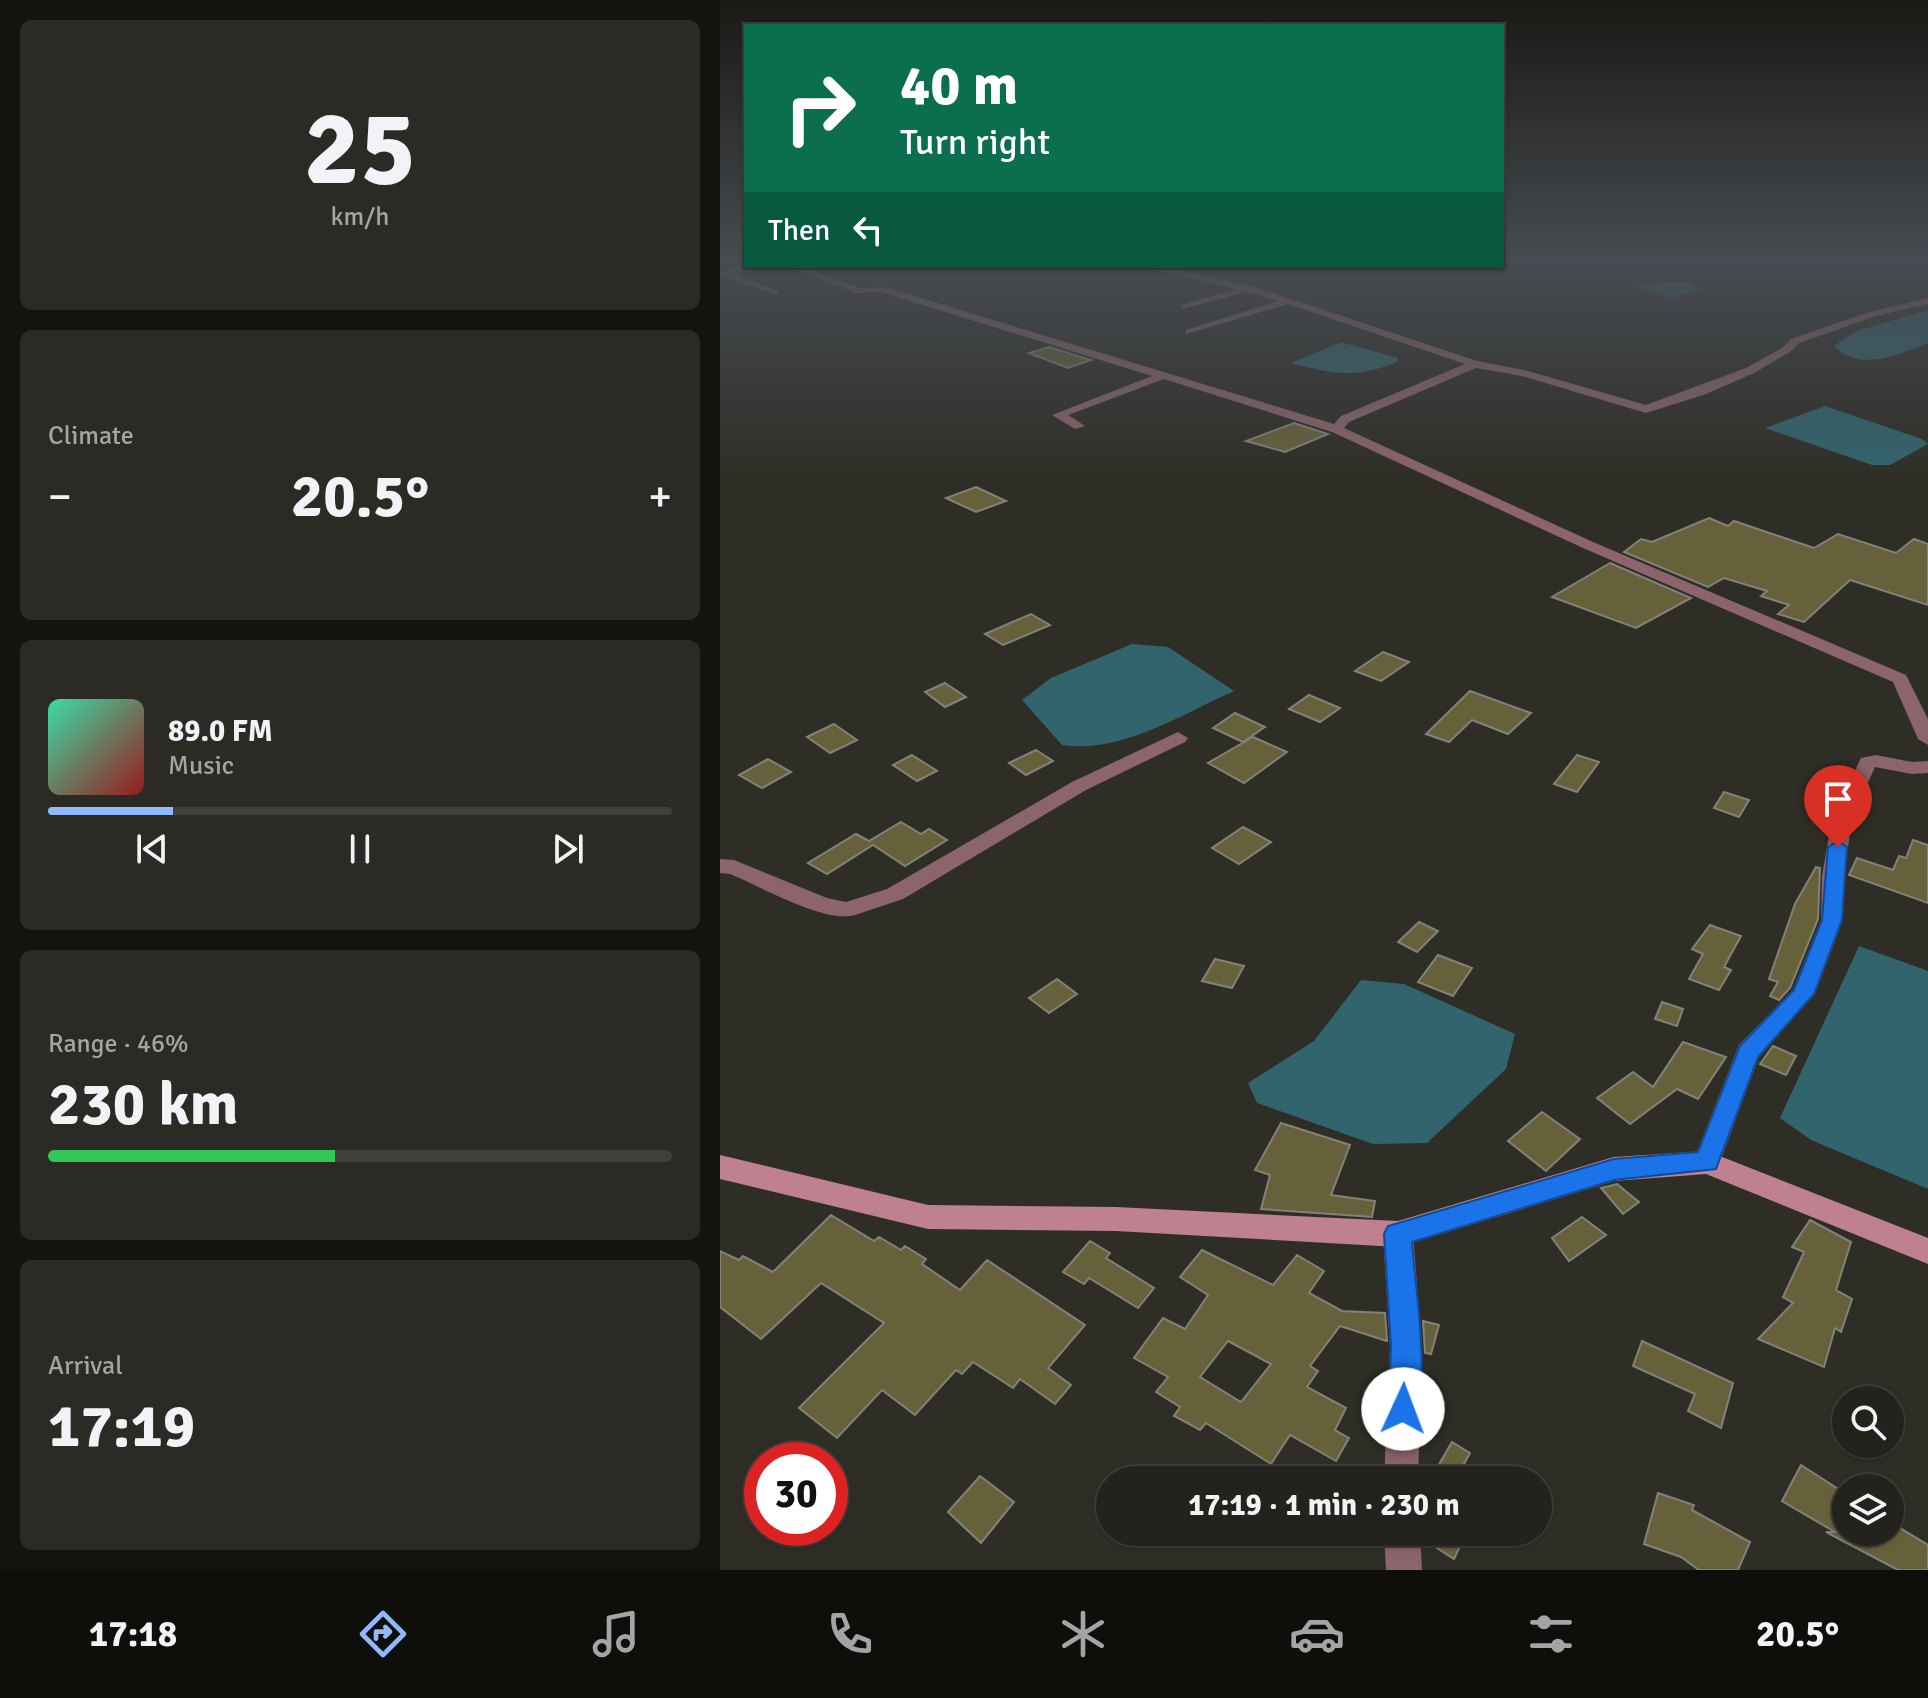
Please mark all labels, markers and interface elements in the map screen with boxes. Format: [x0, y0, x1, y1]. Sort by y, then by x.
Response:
text: 40 m [900, 51, 1018, 120]
icon: right [768, 56, 872, 160]
text: 25 [304, 85, 416, 213]
text: Turn right [900, 120, 1050, 165]
text: km/h [331, 201, 389, 233]
icon: left [846, 208, 890, 252]
text: Then [768, 212, 830, 249]
text: Climate [48, 420, 134, 452]
text: 20.5° [291, 460, 429, 534]
text: − [48, 470, 72, 524]
text: + [648, 470, 672, 524]
text: 89.0 FM [168, 713, 273, 750]
text: Music [168, 750, 234, 782]
pin [1804, 765, 1872, 847]
icon: arrive [1816, 777, 1860, 821]
icon: previous [130, 827, 174, 871]
icon: pause [338, 827, 382, 871]
icon: next [546, 827, 590, 871]
text: Range · 46% [48, 1028, 189, 1060]
text: 230 km [48, 1068, 238, 1142]
text: Arrival [48, 1350, 123, 1382]
position arrow [1361, 1367, 1445, 1451]
map controls [1832, 1386, 1904, 1546]
button: search [1832, 1386, 1904, 1458]
text: 17:19 [48, 1390, 195, 1464]
speed limit sign: 30 [744, 1442, 848, 1546]
button: layers [1832, 1474, 1904, 1546]
text: 17:19 · 1 min · 230 m [1188, 1487, 1460, 1524]
icon: directions [355, 1606, 411, 1662]
icon: music [588, 1606, 644, 1662]
icon: phone [822, 1606, 878, 1662]
icon: climate [1055, 1606, 1111, 1662]
icon: car [1289, 1606, 1345, 1662]
icon: filters [1523, 1606, 1579, 1662]
text: 17:18 [89, 1612, 177, 1657]
text: 20.5° [1756, 1612, 1839, 1657]

